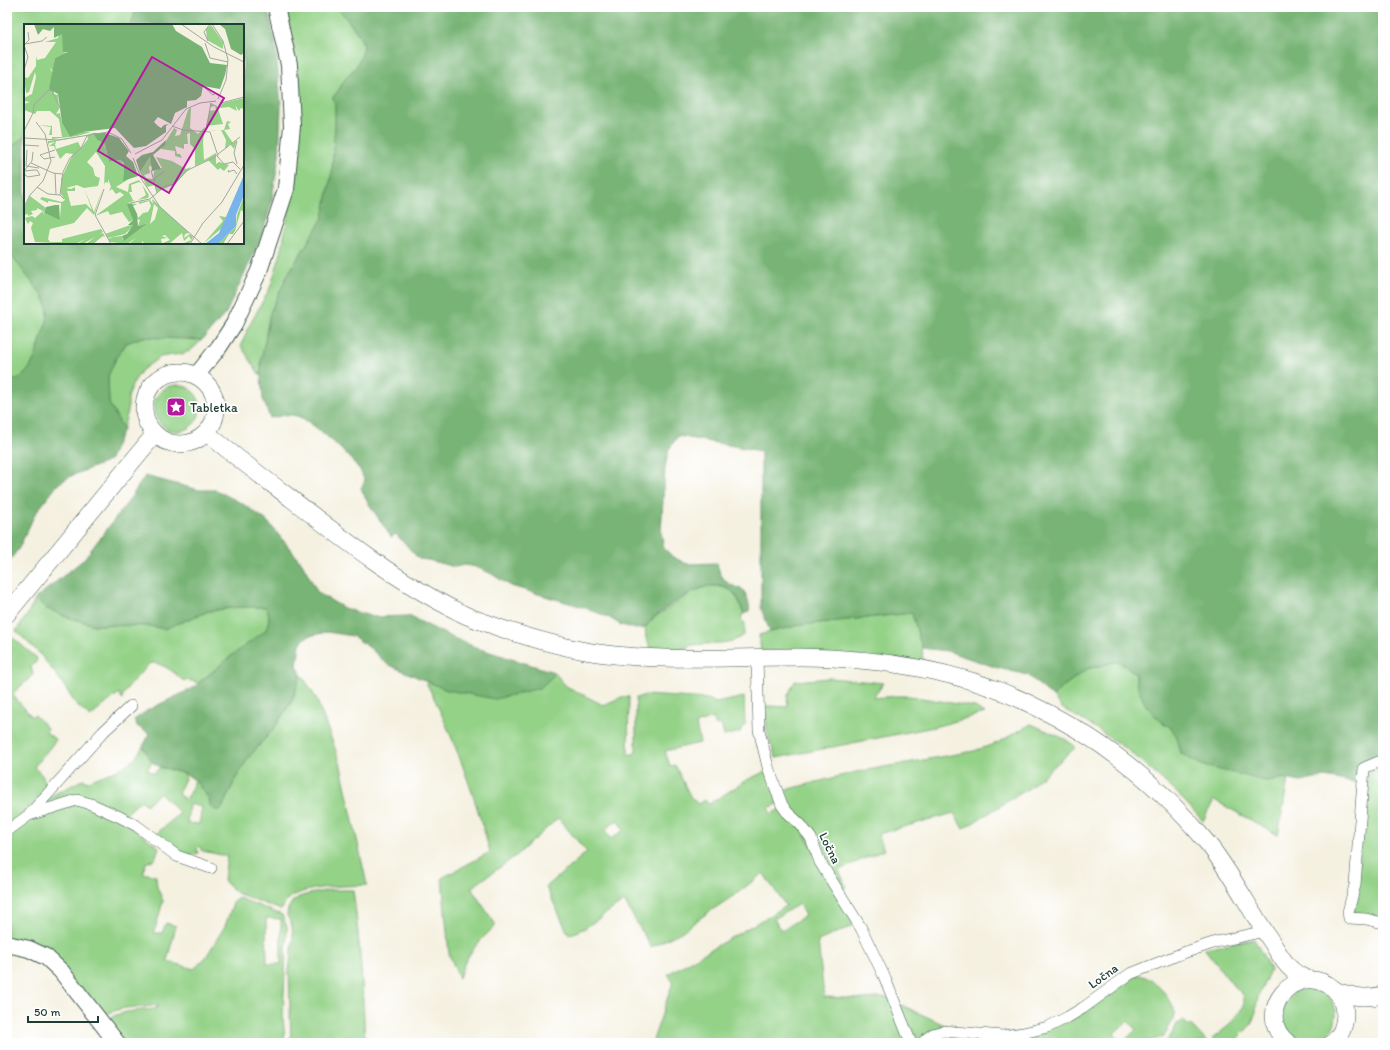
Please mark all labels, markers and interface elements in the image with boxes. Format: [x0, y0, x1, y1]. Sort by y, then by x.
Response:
inset map [24, 24, 244, 244]
place icon: Tabletka [165, 396, 187, 418]
place label: Tabletka [190, 400, 238, 415]
street label: Ločna [816, 830, 844, 867]
street label: Ločna [1085, 960, 1121, 992]
scale bar [28, 998, 98, 1024]
text: 50 m [34, 1005, 60, 1019]

